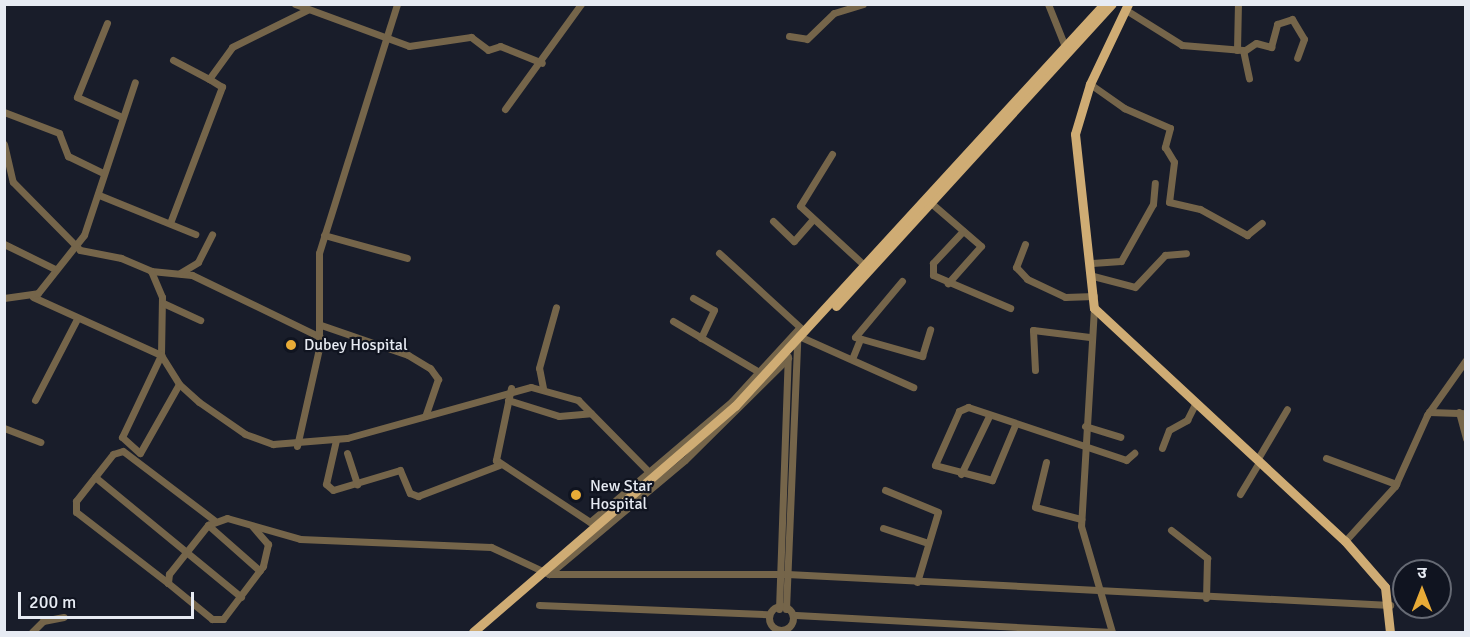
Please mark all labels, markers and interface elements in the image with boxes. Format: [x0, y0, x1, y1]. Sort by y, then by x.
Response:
place label: Dubey Hospital [304, 335, 408, 355]
marker: Dubey Hospital [282, 336, 300, 354]
place label: New Star Hospital [590, 476, 652, 514]
marker: New Star Hospital [567, 486, 585, 504]
north arrow [1392, 559, 1452, 619]
text: उ [1417, 563, 1427, 583]
scale bar [21, 580, 196, 618]
text: 200 m [29, 591, 76, 613]

